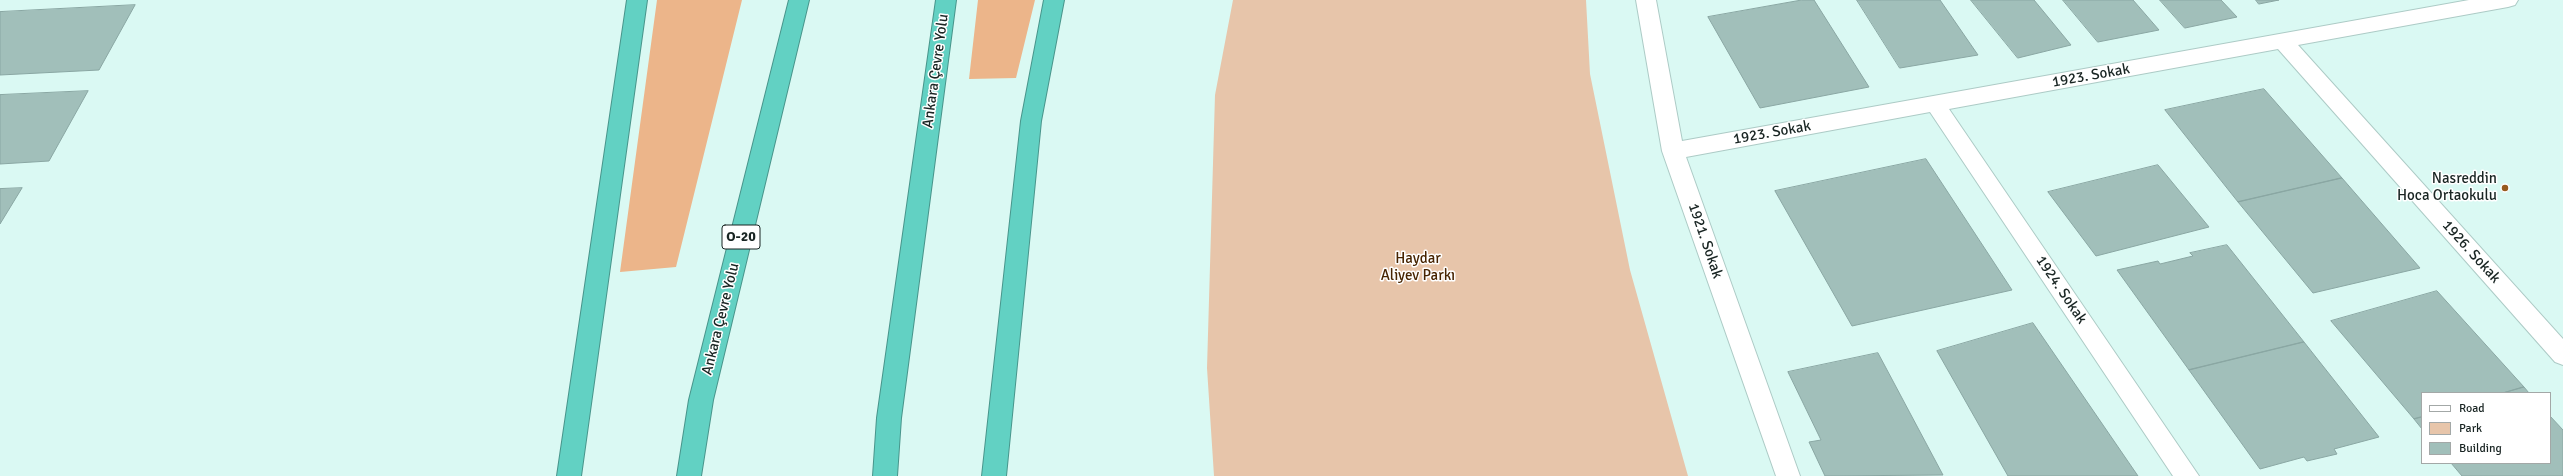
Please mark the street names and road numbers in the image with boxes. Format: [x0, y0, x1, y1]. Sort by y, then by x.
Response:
street label: Ankara Çevre Yolu [919, 13, 953, 129]
street label: 1923. Sokak [2051, 60, 2131, 92]
street label: 1923. Sokak [1732, 117, 1812, 149]
street label: 1921. Sokak [1684, 201, 1726, 281]
street label: 1926. Sokak [2438, 217, 2504, 287]
road number: O-20 [722, 225, 760, 249]
street label: 1924. Sokak [2032, 252, 2090, 328]
street label: Ankara Çevre Yolu [698, 261, 744, 377]

